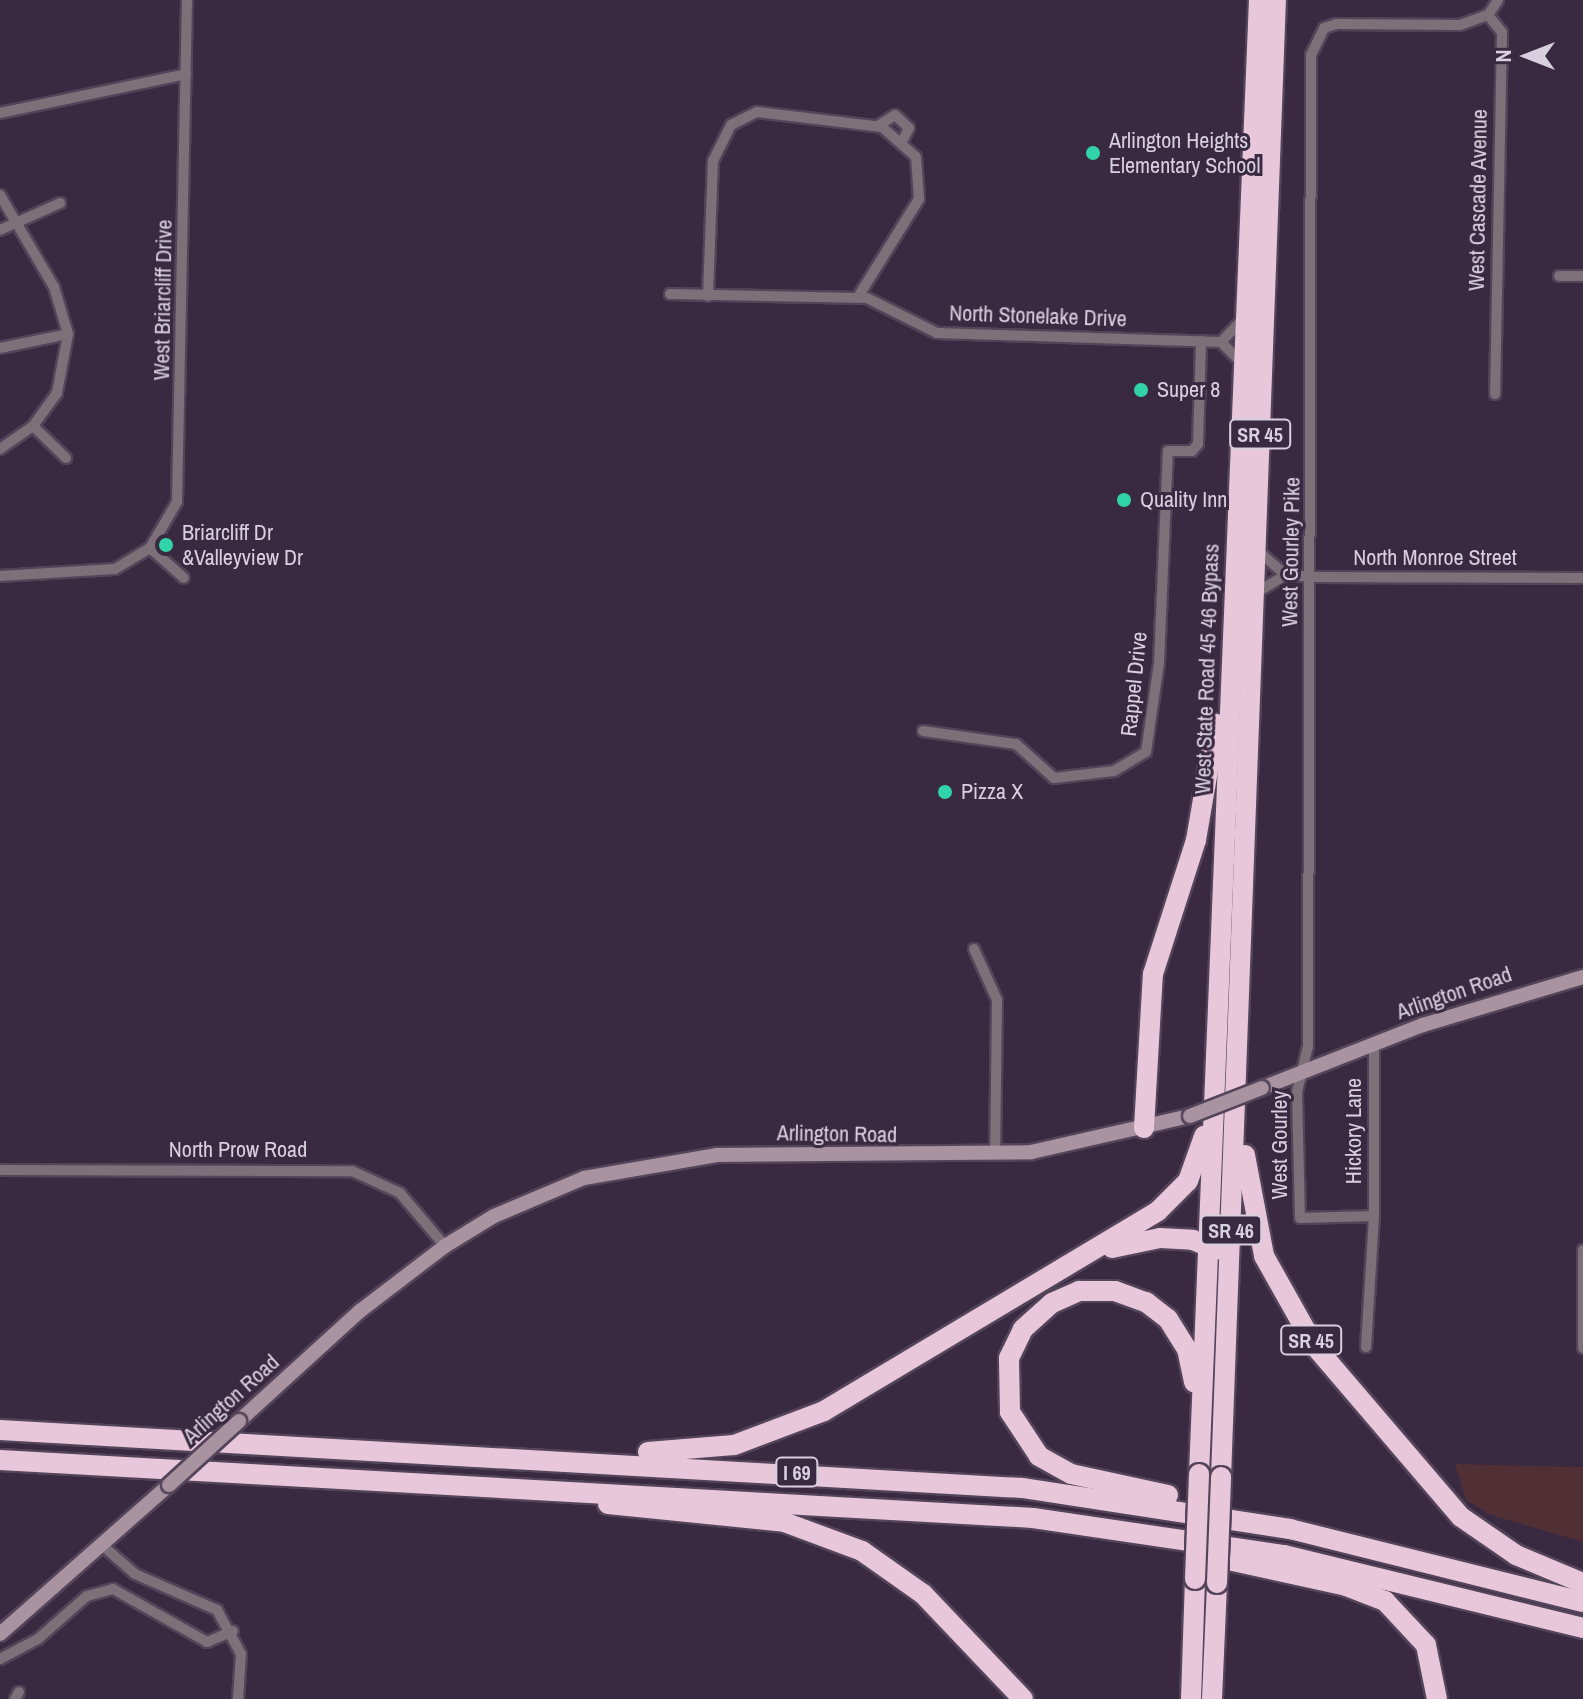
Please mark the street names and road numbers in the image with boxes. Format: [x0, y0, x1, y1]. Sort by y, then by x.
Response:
street label: West Cascade Avenue [1463, 108, 1493, 292]
street label: West Briarcliff Drive [148, 219, 178, 381]
street label: North Stonelake Drive [949, 300, 1127, 332]
road number: SR 45 [1228, 418, 1292, 450]
street label: West Gourley Pike [1276, 477, 1306, 627]
street label: West State Road 45 46 Bypass [1189, 543, 1225, 795]
street label: North Monroe Street [1353, 545, 1517, 571]
street label: Rappel Drive [1115, 630, 1153, 738]
street label: Arlington Road [1393, 961, 1515, 1025]
street label: Hickory Lane [1341, 1078, 1367, 1184]
street label: West Gourley [1267, 1091, 1293, 1199]
street label: Arlington Road [777, 1120, 897, 1148]
street label: North Prow Road [169, 1137, 307, 1163]
road number: SR 46 [1199, 1214, 1263, 1246]
road number: SR 45 [1279, 1324, 1343, 1356]
street label: Arlington Road [177, 1349, 285, 1449]
road number: I 69 [775, 1456, 819, 1488]

